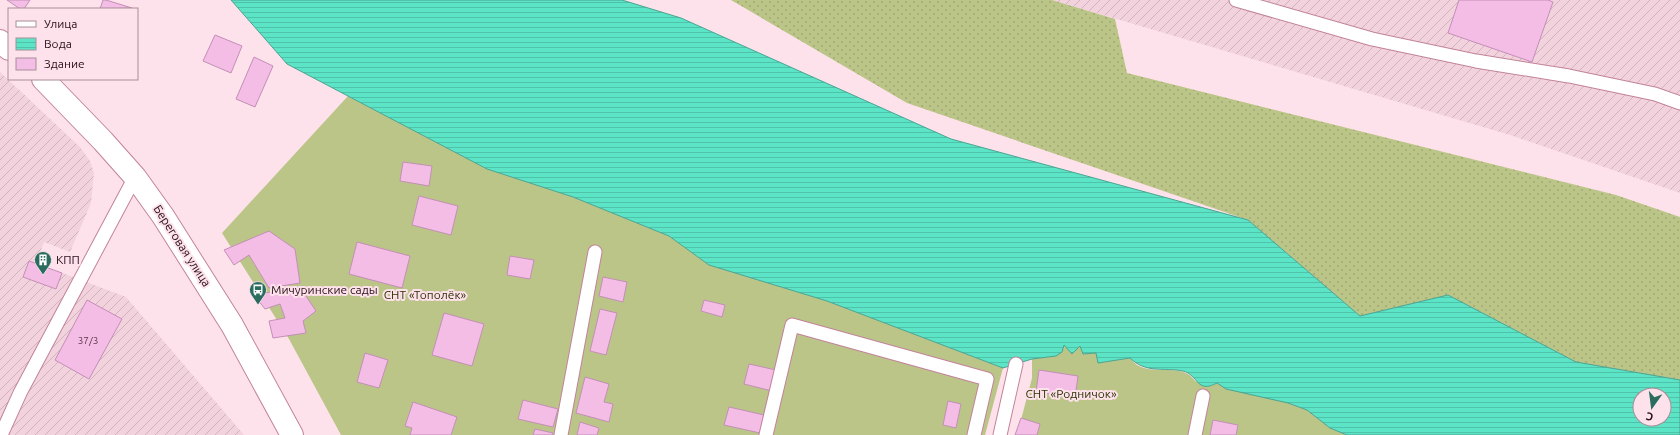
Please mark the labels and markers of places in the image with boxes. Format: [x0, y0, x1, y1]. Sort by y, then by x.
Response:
building icon: КПП [33, 250, 53, 275]
place label: КПП [56, 253, 80, 266]
bus stop icon: Мичуринские сады [248, 280, 268, 305]
place label: Мичуринские сады [271, 283, 378, 296]

